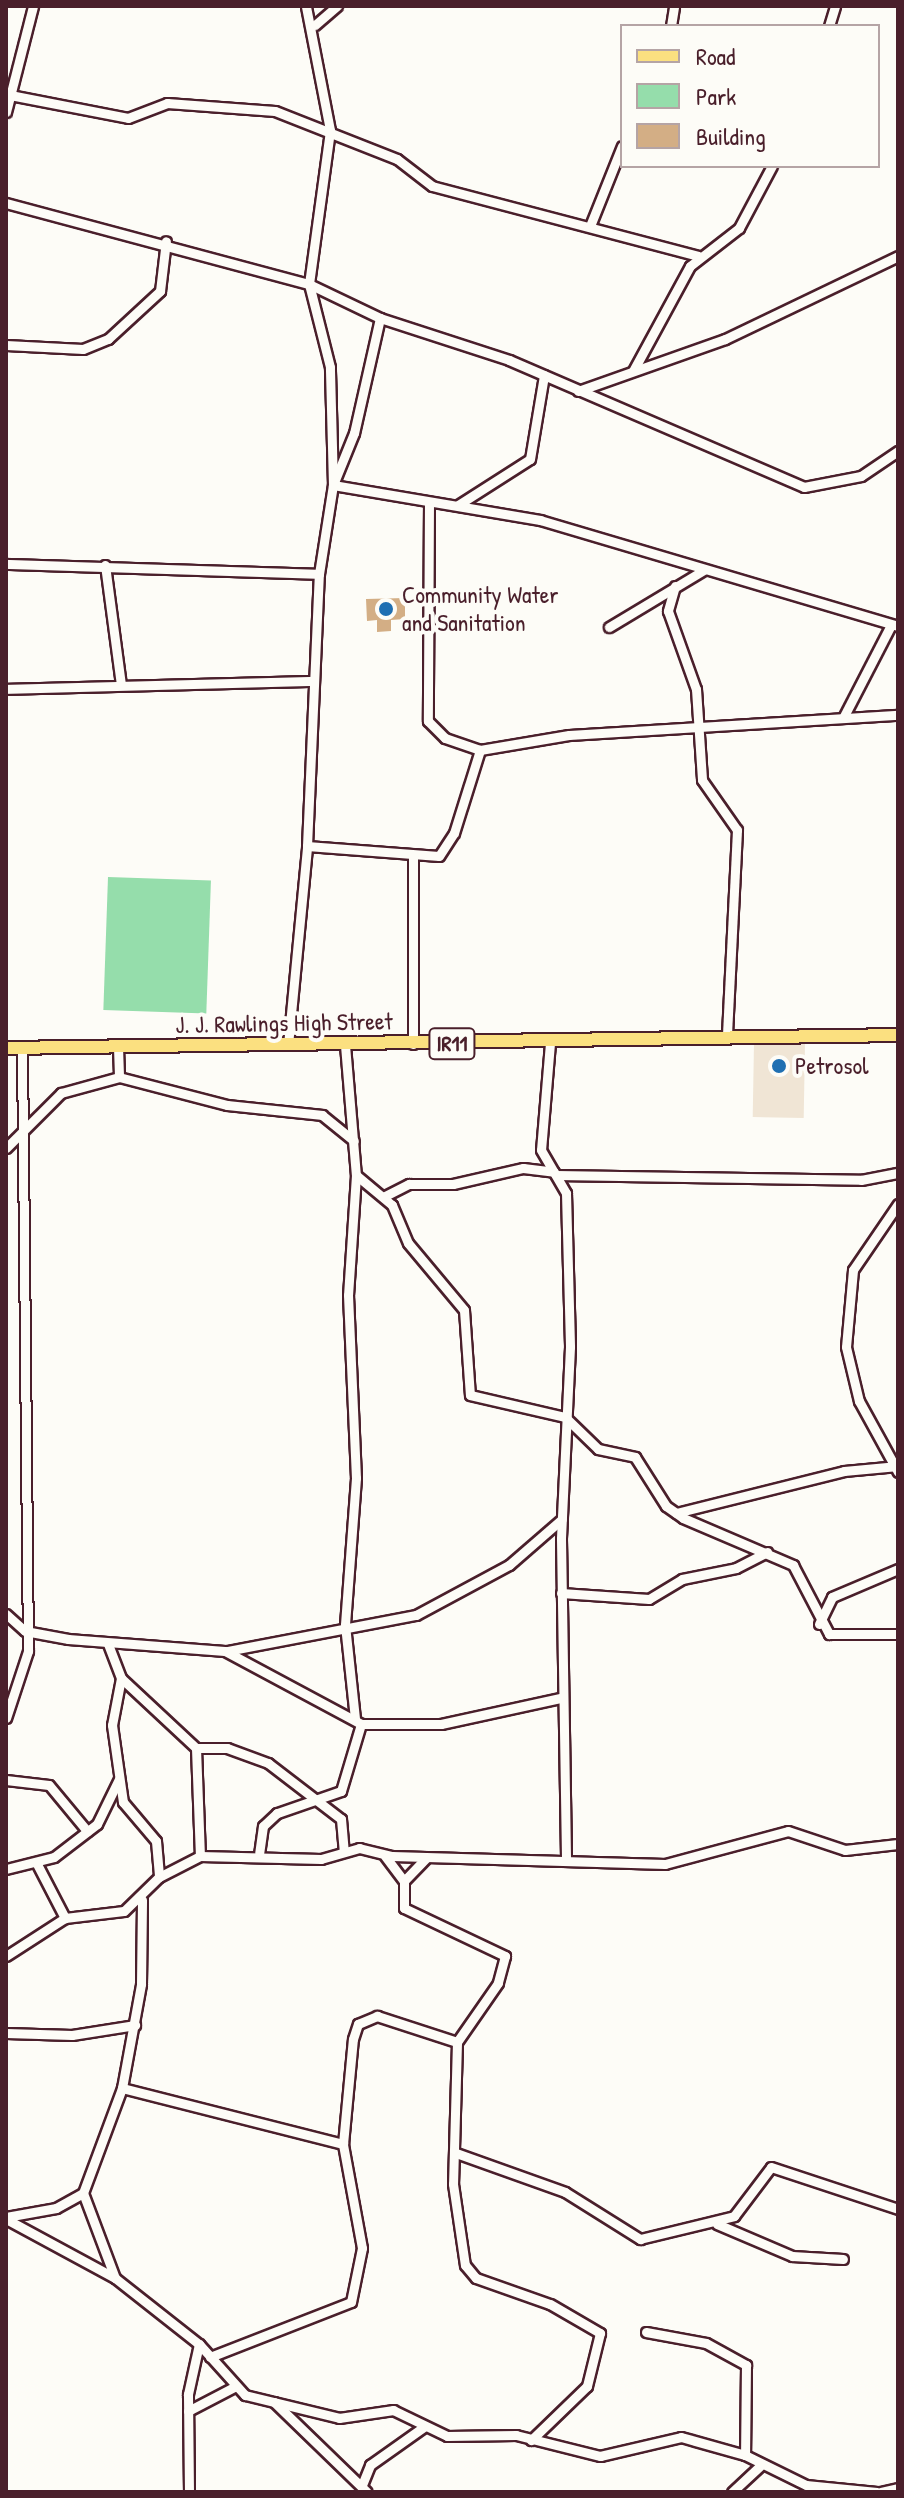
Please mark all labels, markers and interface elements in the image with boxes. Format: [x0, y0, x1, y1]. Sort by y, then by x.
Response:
legend [620, 24, 880, 168]
text: Road [696, 40, 735, 72]
text: Park [696, 80, 736, 112]
text: Building [696, 120, 766, 152]
place label: Community Water and Sanitation [402, 581, 558, 637]
marker: Community Water and Sanitation [377, 600, 395, 618]
street label: J. J. Rawlings High Street [175, 1007, 393, 1039]
road number: IR11 [428, 1026, 476, 1062]
place label: Petrosol [795, 1052, 869, 1080]
marker: Petrosol [770, 1057, 788, 1075]

